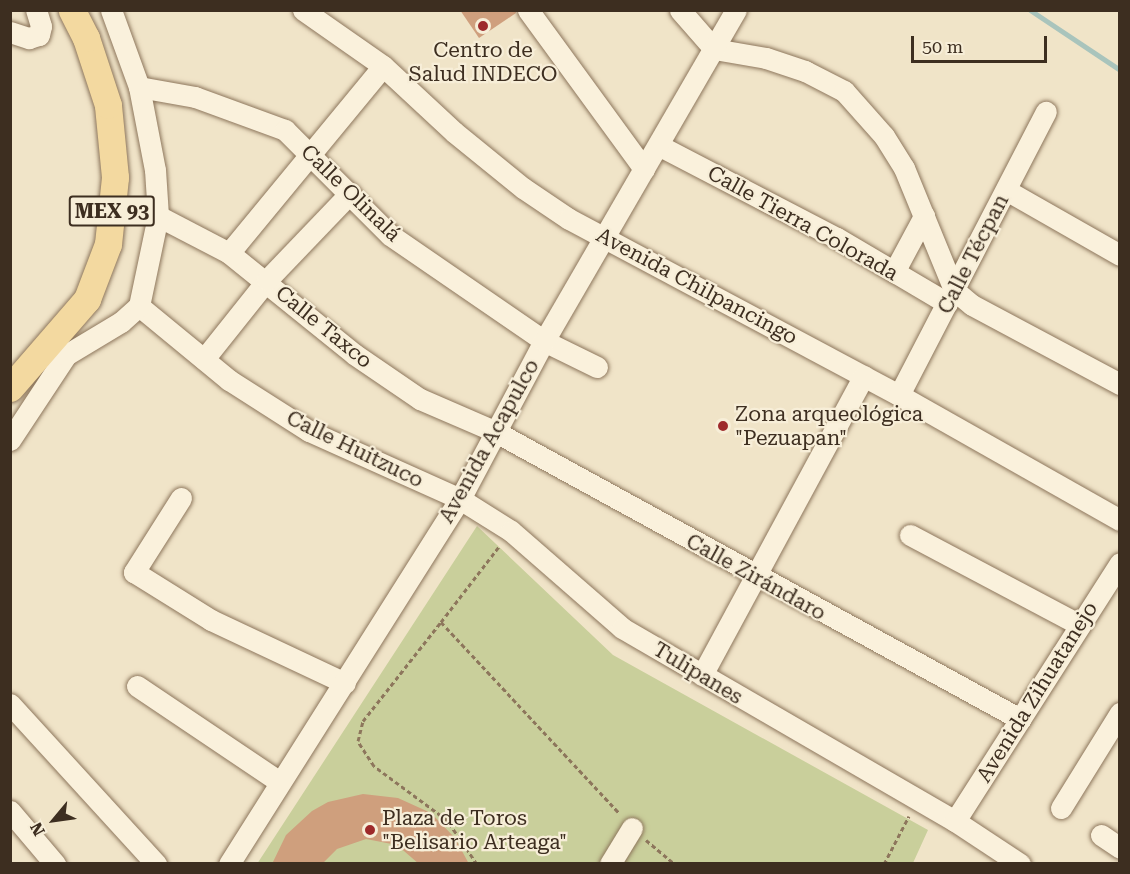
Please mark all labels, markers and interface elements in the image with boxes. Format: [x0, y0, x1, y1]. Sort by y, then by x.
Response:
marker: Centro de Salud INDECO [474, 17, 492, 35]
scale bar [914, 24, 1050, 62]
text: 50 m [922, 36, 963, 57]
place label: Centro de Salud INDECO [409, 37, 557, 87]
street label: Calle Olinalá [296, 139, 406, 247]
street label: Calle Tierra Colorada [703, 160, 903, 286]
street label: Calle Técpan [932, 190, 1014, 318]
road number: MEX 93 [68, 194, 156, 228]
street label: Avenida Chilpancingo [592, 222, 802, 350]
street label: Calle Taxco [271, 280, 377, 374]
street label: Avenida Acapulco [434, 355, 544, 527]
place label: Zona arqueológica "Pezuapan" [735, 401, 923, 451]
street label: Calle Huitzuco [282, 405, 428, 493]
marker: Zona arqueológica "Pezuapan" [716, 419, 730, 433]
street label: Calle Zirándaro [682, 528, 830, 626]
street label: Avenida Zihuatanejo [971, 597, 1103, 787]
street label: Tulipanes [649, 636, 747, 710]
north arrow [24, 790, 84, 850]
place label: Plaza de Toros "Belisario Arteaga" [382, 805, 567, 855]
text: N [27, 819, 49, 839]
marker: Plaza de Toros "Belisario Arteaga" [363, 823, 377, 837]

